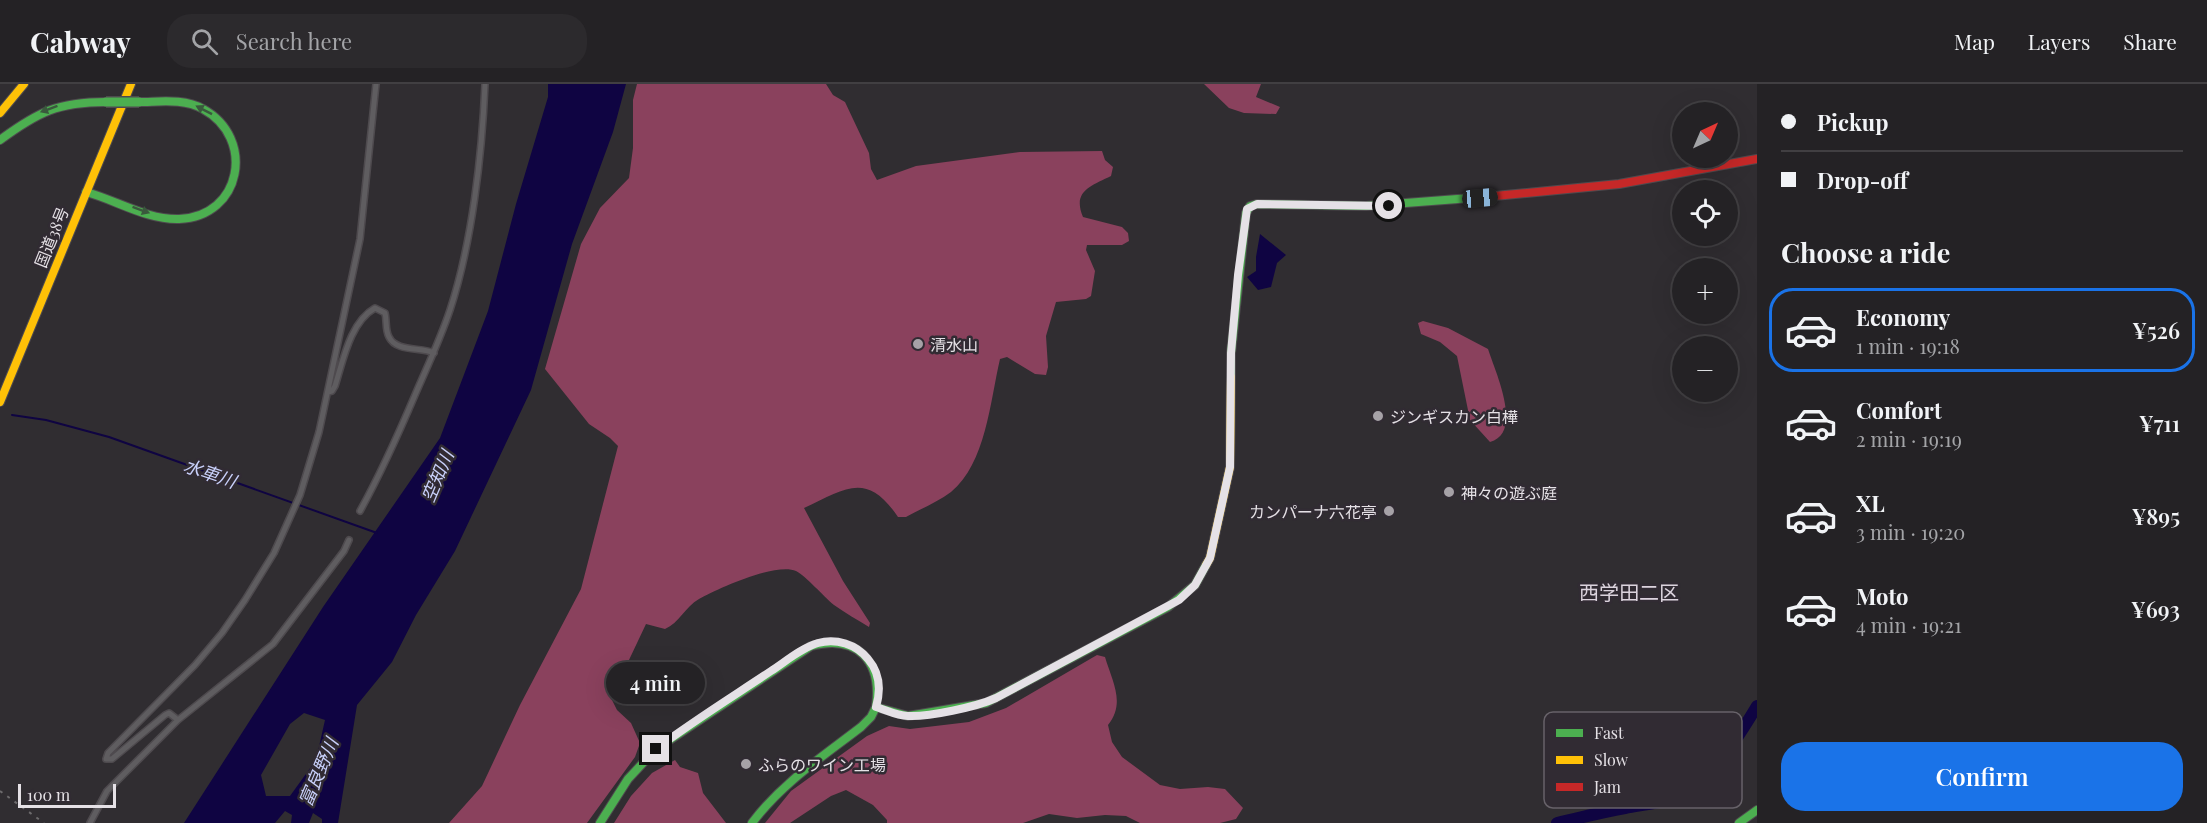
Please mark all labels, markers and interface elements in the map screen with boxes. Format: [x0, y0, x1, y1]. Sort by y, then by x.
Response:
search box [167, 14, 587, 68]
text: Cabway [30, 23, 131, 60]
icon: search [188, 25, 221, 58]
text: Search here [236, 26, 352, 56]
text: Map [1954, 27, 1995, 55]
text: Layers [2028, 27, 2090, 55]
text: Share [2123, 27, 2177, 55]
north arrow [1672, 102, 1738, 168]
map controls [1672, 102, 1738, 402]
one-way arrow [40, 104, 58, 114]
one-way arrow [195, 105, 212, 115]
text: Pickup [1817, 107, 1888, 137]
text: Drop-off [1817, 165, 1908, 195]
button: locate [1672, 180, 1738, 246]
car [1461, 187, 1499, 209]
route start [1375, 192, 1402, 219]
street label: 国道38号 [29, 204, 73, 270]
one-way arrow [132, 206, 150, 216]
text: Choose a ride [1781, 234, 1950, 270]
button: + [1672, 258, 1738, 324]
text: Economy [1856, 302, 1950, 332]
icon: car [1784, 303, 1838, 357]
text: ¥526 [2132, 315, 2180, 345]
text: 1 min · 19:18 [1856, 332, 1960, 359]
place label: 清水山 [930, 334, 978, 355]
button: − [1672, 336, 1738, 402]
marker: 清水山 [911, 337, 925, 351]
text: Comfort [1856, 395, 1942, 425]
icon: car [1784, 396, 1838, 450]
place label: ジンギスカン白樺 [1390, 406, 1518, 427]
text: ¥711 [2139, 408, 2180, 438]
marker: ジンギスカン白樺 [1371, 409, 1385, 423]
text: 2 min · 19:19 [1856, 425, 1962, 452]
water label: 空知川 [415, 445, 459, 506]
water label: 水車川 [181, 453, 241, 494]
place label: 神々の遊ぶ庭 [1461, 482, 1557, 503]
marker: 神々の遊ぶ庭 [1442, 485, 1456, 499]
text: XL [1856, 488, 1885, 518]
icon: car [1784, 489, 1838, 543]
place label: カンパーナ六花亭 [1249, 501, 1377, 522]
text: ¥895 [2132, 501, 2180, 531]
marker: カンパーナ六花亭 [1382, 504, 1396, 518]
text: 3 min · 19:20 [1856, 518, 1965, 545]
district label: 西学田二区 [1579, 578, 1679, 605]
text: Moto [1856, 581, 1909, 611]
icon: car [1784, 582, 1838, 636]
text: ¥693 [2131, 594, 2180, 624]
text: 4 min · 19:21 [1856, 611, 1962, 638]
callout: 4 min [606, 662, 706, 704]
text: 4 min [630, 669, 681, 696]
legend [1544, 712, 1742, 808]
text: Fast [1594, 722, 1624, 743]
water label: 富良野川 [293, 732, 344, 810]
route end [642, 735, 669, 762]
button: Confirm [1781, 742, 2183, 811]
text: Slow [1594, 749, 1629, 770]
place label: ふらのワイン工場 [758, 754, 886, 775]
marker: ふらのワイン工場 [739, 757, 753, 771]
text: Jam [1593, 776, 1621, 797]
scale bar [18, 781, 116, 808]
text: 100 m [27, 784, 70, 805]

